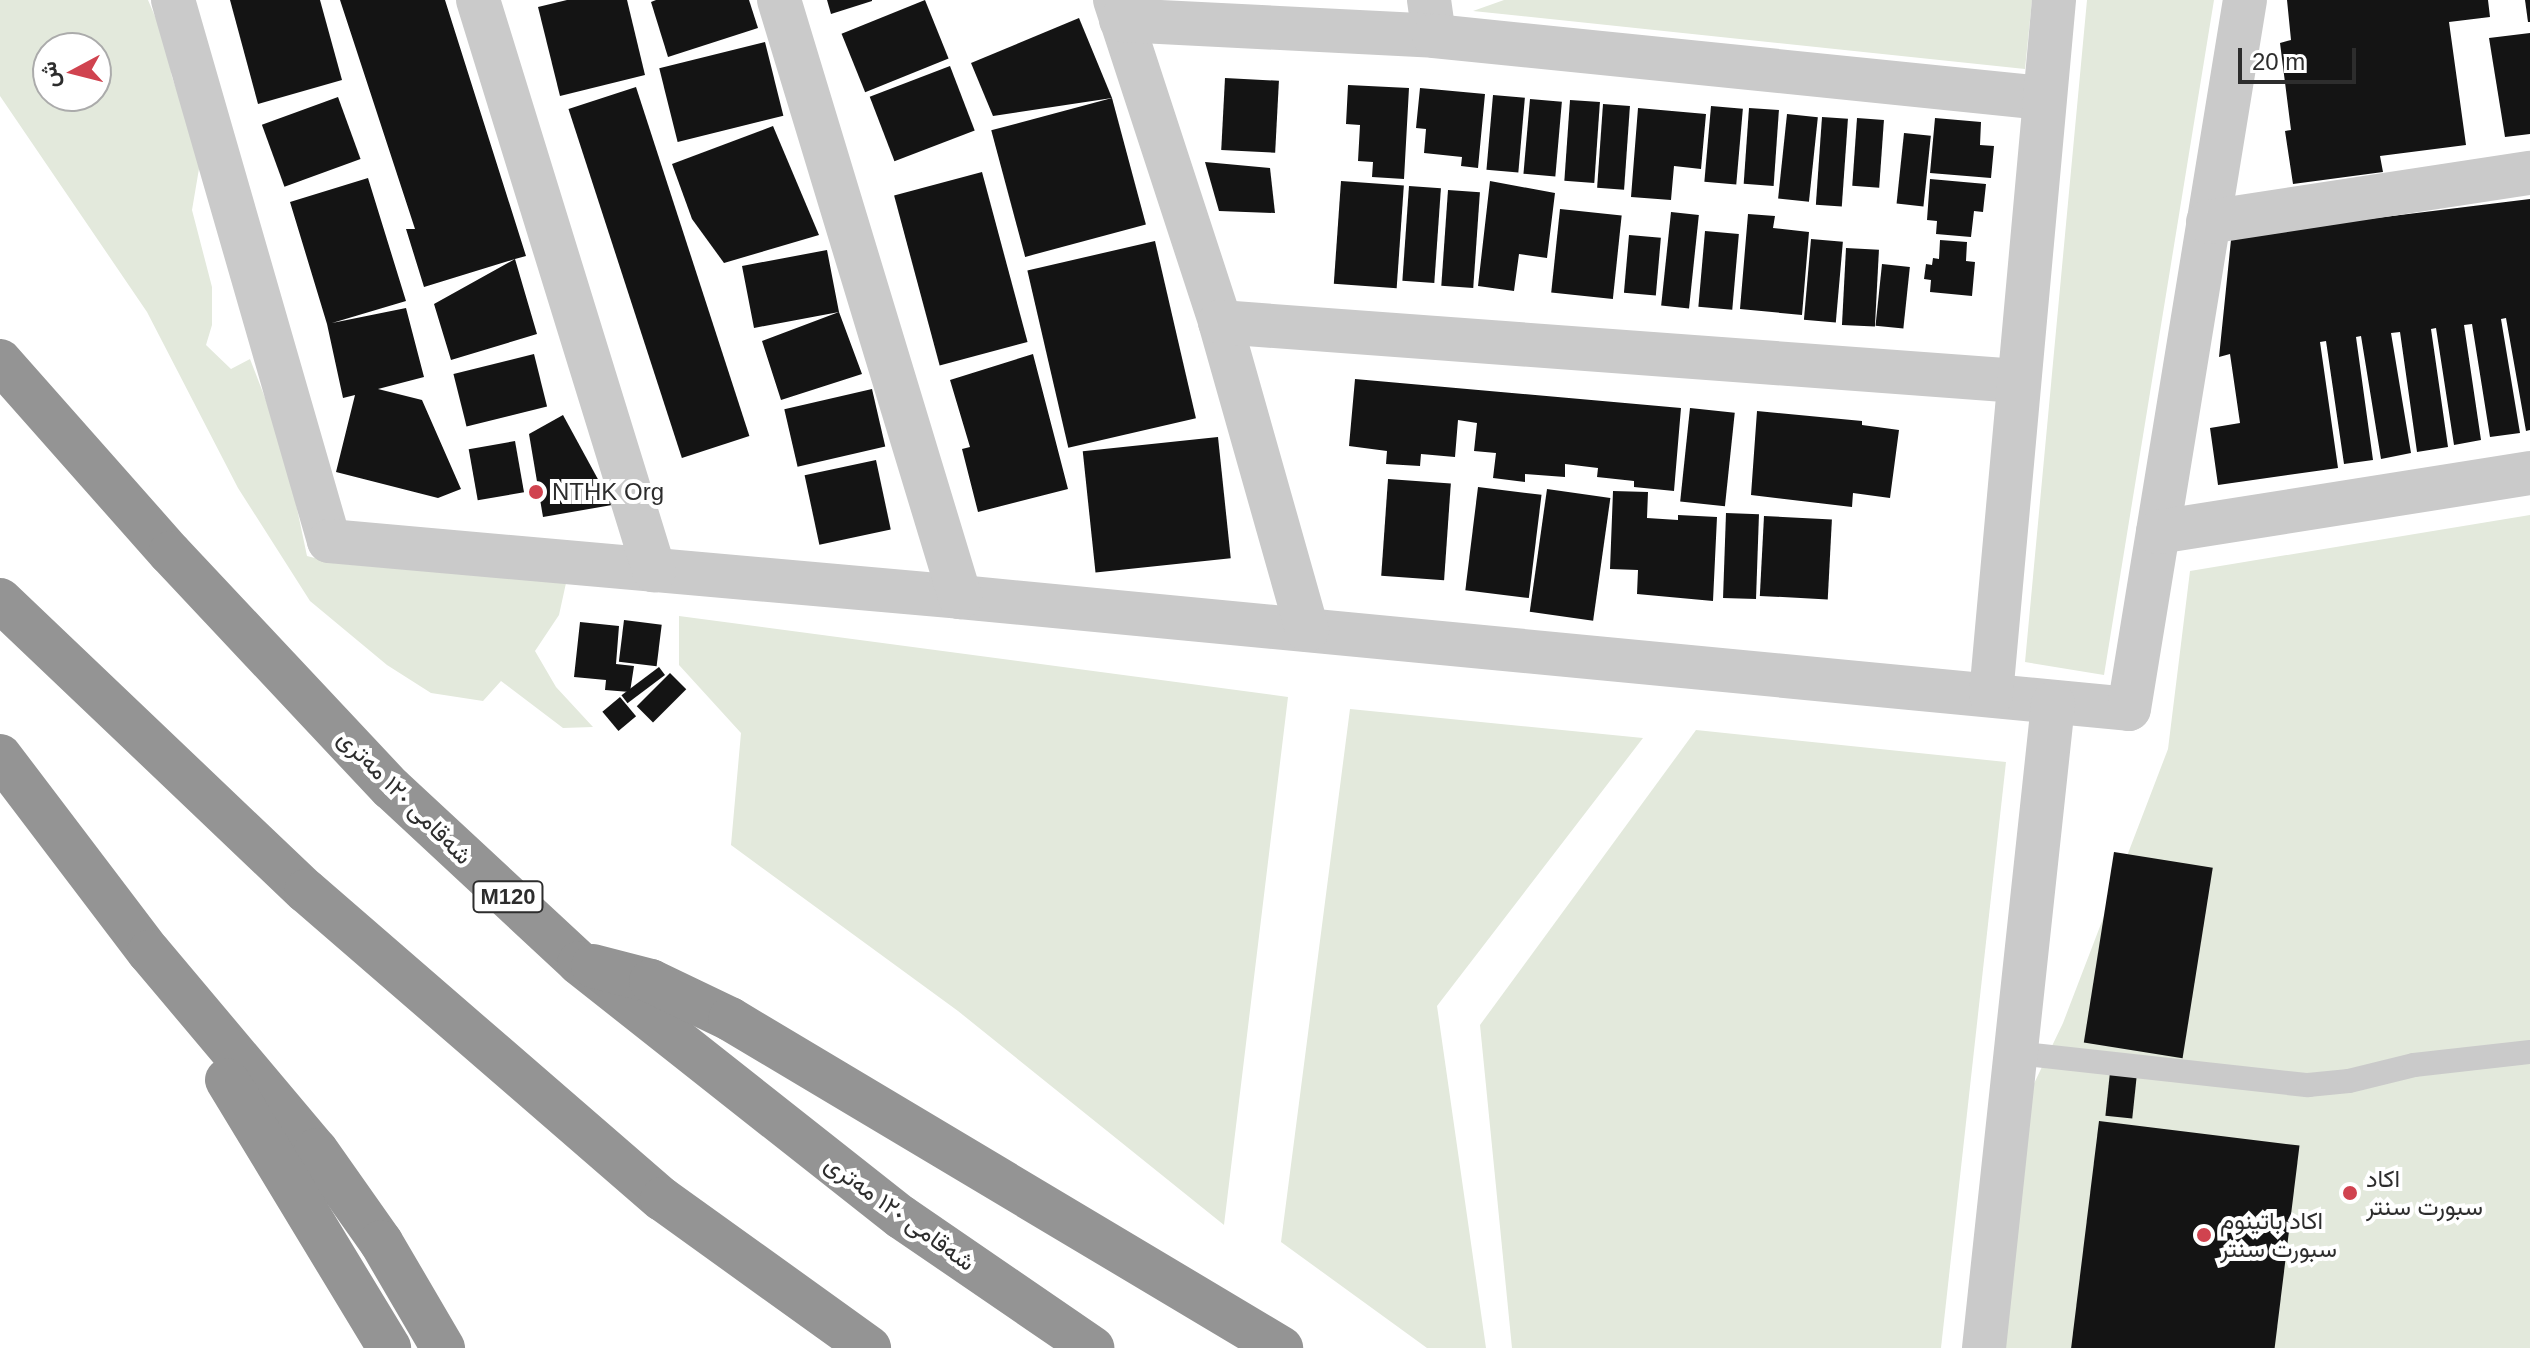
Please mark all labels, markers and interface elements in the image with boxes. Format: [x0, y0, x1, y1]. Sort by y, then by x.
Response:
north arrow [32, 32, 112, 112]
scale bar [2242, 32, 2360, 82]
text: 20 m [2252, 48, 2305, 75]
text: ش [36, 60, 64, 89]
place label: NTHK Org [552, 478, 664, 506]
marker: NTHK Org [527, 483, 545, 501]
street label: شەقامی ١٢٠ مەتری [332, 724, 478, 870]
road number: M120 [472, 879, 544, 915]
street label: شەقامی ١٢٠ مەتری [819, 1149, 981, 1277]
place label: اکاد سبورت سنتر [2366, 1165, 2483, 1221]
marker: اکاد سبورت سنتر [2341, 1184, 2359, 1202]
place label: اكاد باتينوم سبورت سنتر [2220, 1207, 2337, 1263]
marker: اكاد باتينوم سبورت سنتر [2195, 1226, 2213, 1244]

